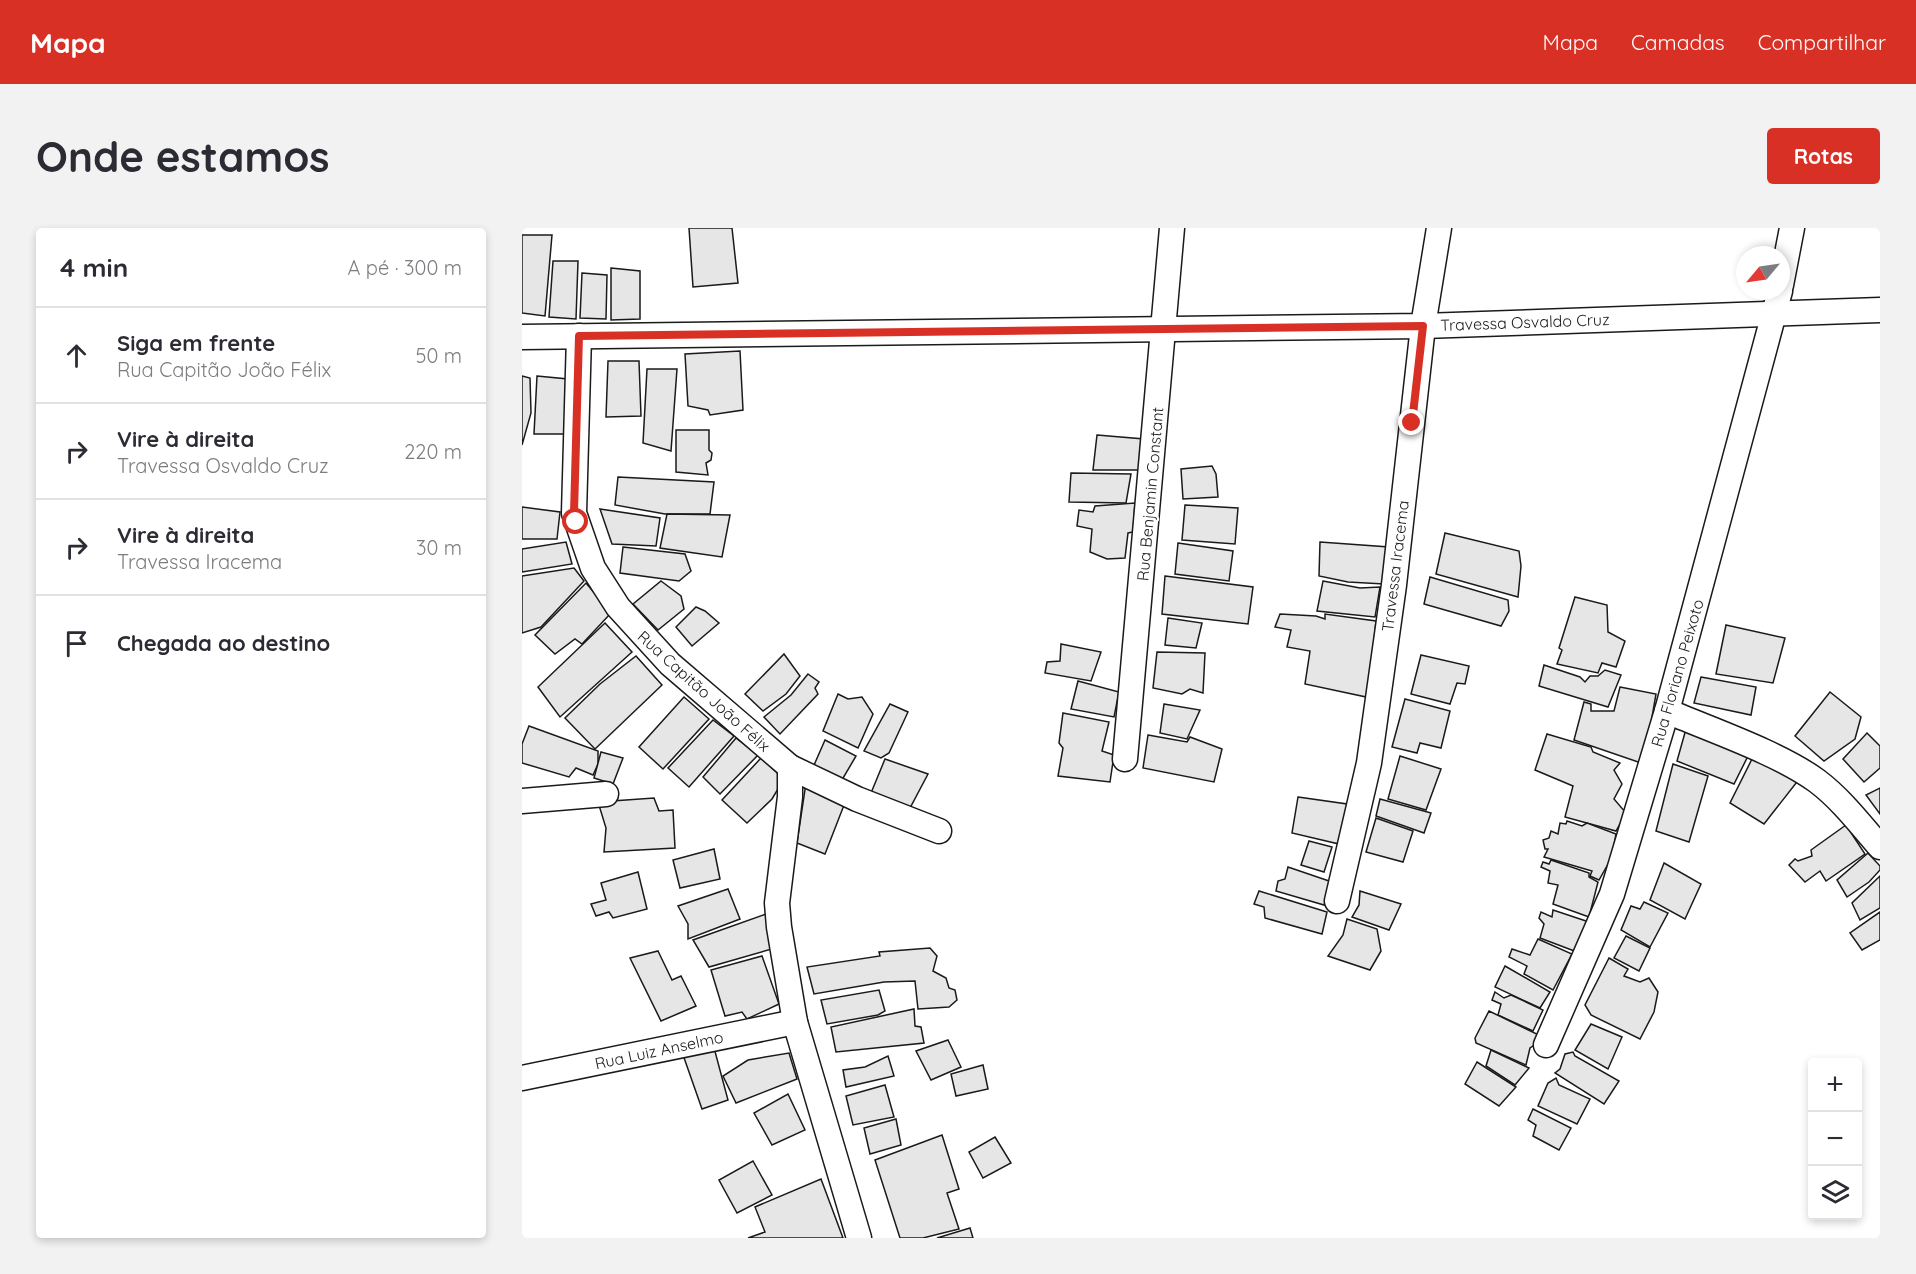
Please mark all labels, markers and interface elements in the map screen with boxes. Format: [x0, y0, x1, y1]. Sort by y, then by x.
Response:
text: Mapa [30, 25, 106, 60]
text: Mapa [1543, 29, 1598, 55]
text: Camadas [1631, 29, 1725, 55]
text: Compartilhar [1758, 29, 1886, 55]
button: Rotas [1767, 128, 1880, 184]
text: Onde estamos [36, 130, 330, 183]
north arrow [1736, 246, 1790, 300]
text: 4 min [60, 251, 128, 284]
text: A pé · 300 m [347, 255, 462, 280]
street label: Travessa Osvaldo Cruz [1440, 309, 1610, 335]
text: Siga em frente [117, 329, 275, 357]
icon: ahead [60, 339, 93, 372]
text: 50 m [416, 343, 462, 368]
text: Rua Capitão João Félix [117, 357, 331, 382]
street label: Rua Benjamin Constant [1132, 406, 1168, 582]
route end [1398, 409, 1424, 435]
text: Vire à direita [117, 425, 254, 453]
icon: right [60, 435, 93, 468]
text: 220 m [404, 439, 462, 464]
text: Travessa Osvaldo Cruz [117, 453, 329, 478]
street label: Travessa Iracema [1377, 499, 1413, 633]
route start [562, 508, 588, 534]
text: Vire à direita [117, 521, 254, 549]
icon: right [60, 531, 93, 564]
text: 30 m [416, 535, 462, 560]
text: Travessa Iracema [117, 549, 282, 574]
street label: Rua Floriano Peixoto [1646, 597, 1708, 749]
street label: Rua Capitão João Félix [634, 626, 775, 756]
icon: arrive [60, 627, 93, 660]
text: Chegada ao destino [117, 629, 330, 657]
street label: Rua Luiz Anselmo [593, 1027, 725, 1073]
map controls [1808, 1058, 1862, 1220]
button: + [1808, 1058, 1862, 1112]
button: − [1808, 1112, 1862, 1166]
button: layers [1808, 1166, 1862, 1220]

